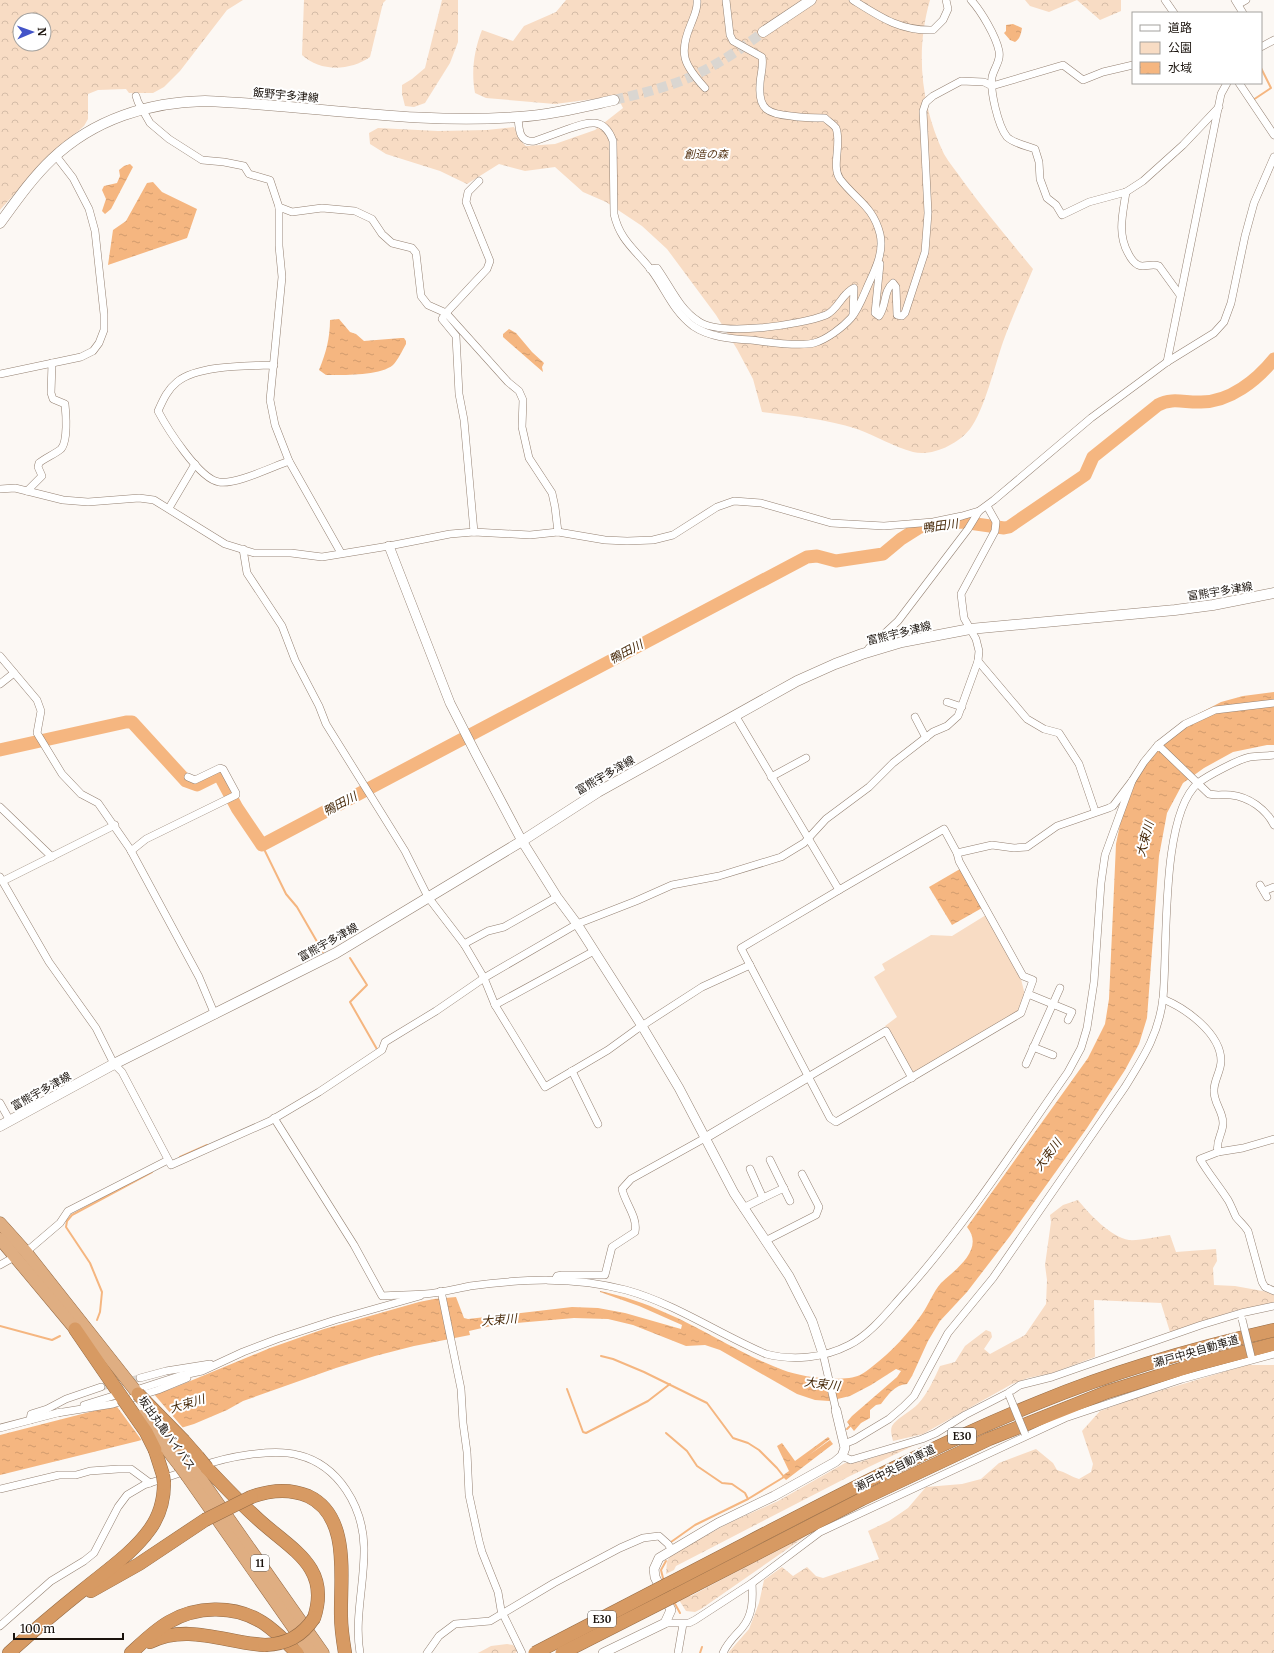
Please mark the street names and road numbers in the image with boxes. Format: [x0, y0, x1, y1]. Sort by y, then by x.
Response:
street label: 飯野宇多津線 [253, 85, 319, 105]
street label: 富熊宇多津線 [1186, 579, 1254, 603]
street label: 富熊宇多津線 [865, 618, 933, 648]
street label: 富熊宇多津線 [573, 752, 637, 798]
street label: 富熊宇多津線 [296, 920, 360, 964]
street label: 富熊宇多津線 [9, 1069, 73, 1113]
street label: 瀬戸中央自動車道 [1152, 1332, 1240, 1370]
street label: 坂出丸亀バイパス [136, 1393, 198, 1473]
road number: E30 [948, 1428, 976, 1444]
street label: 瀬戸中央自動車道 [853, 1442, 937, 1494]
road number: 11 [251, 1555, 269, 1571]
road number: E30 [588, 1611, 616, 1627]

